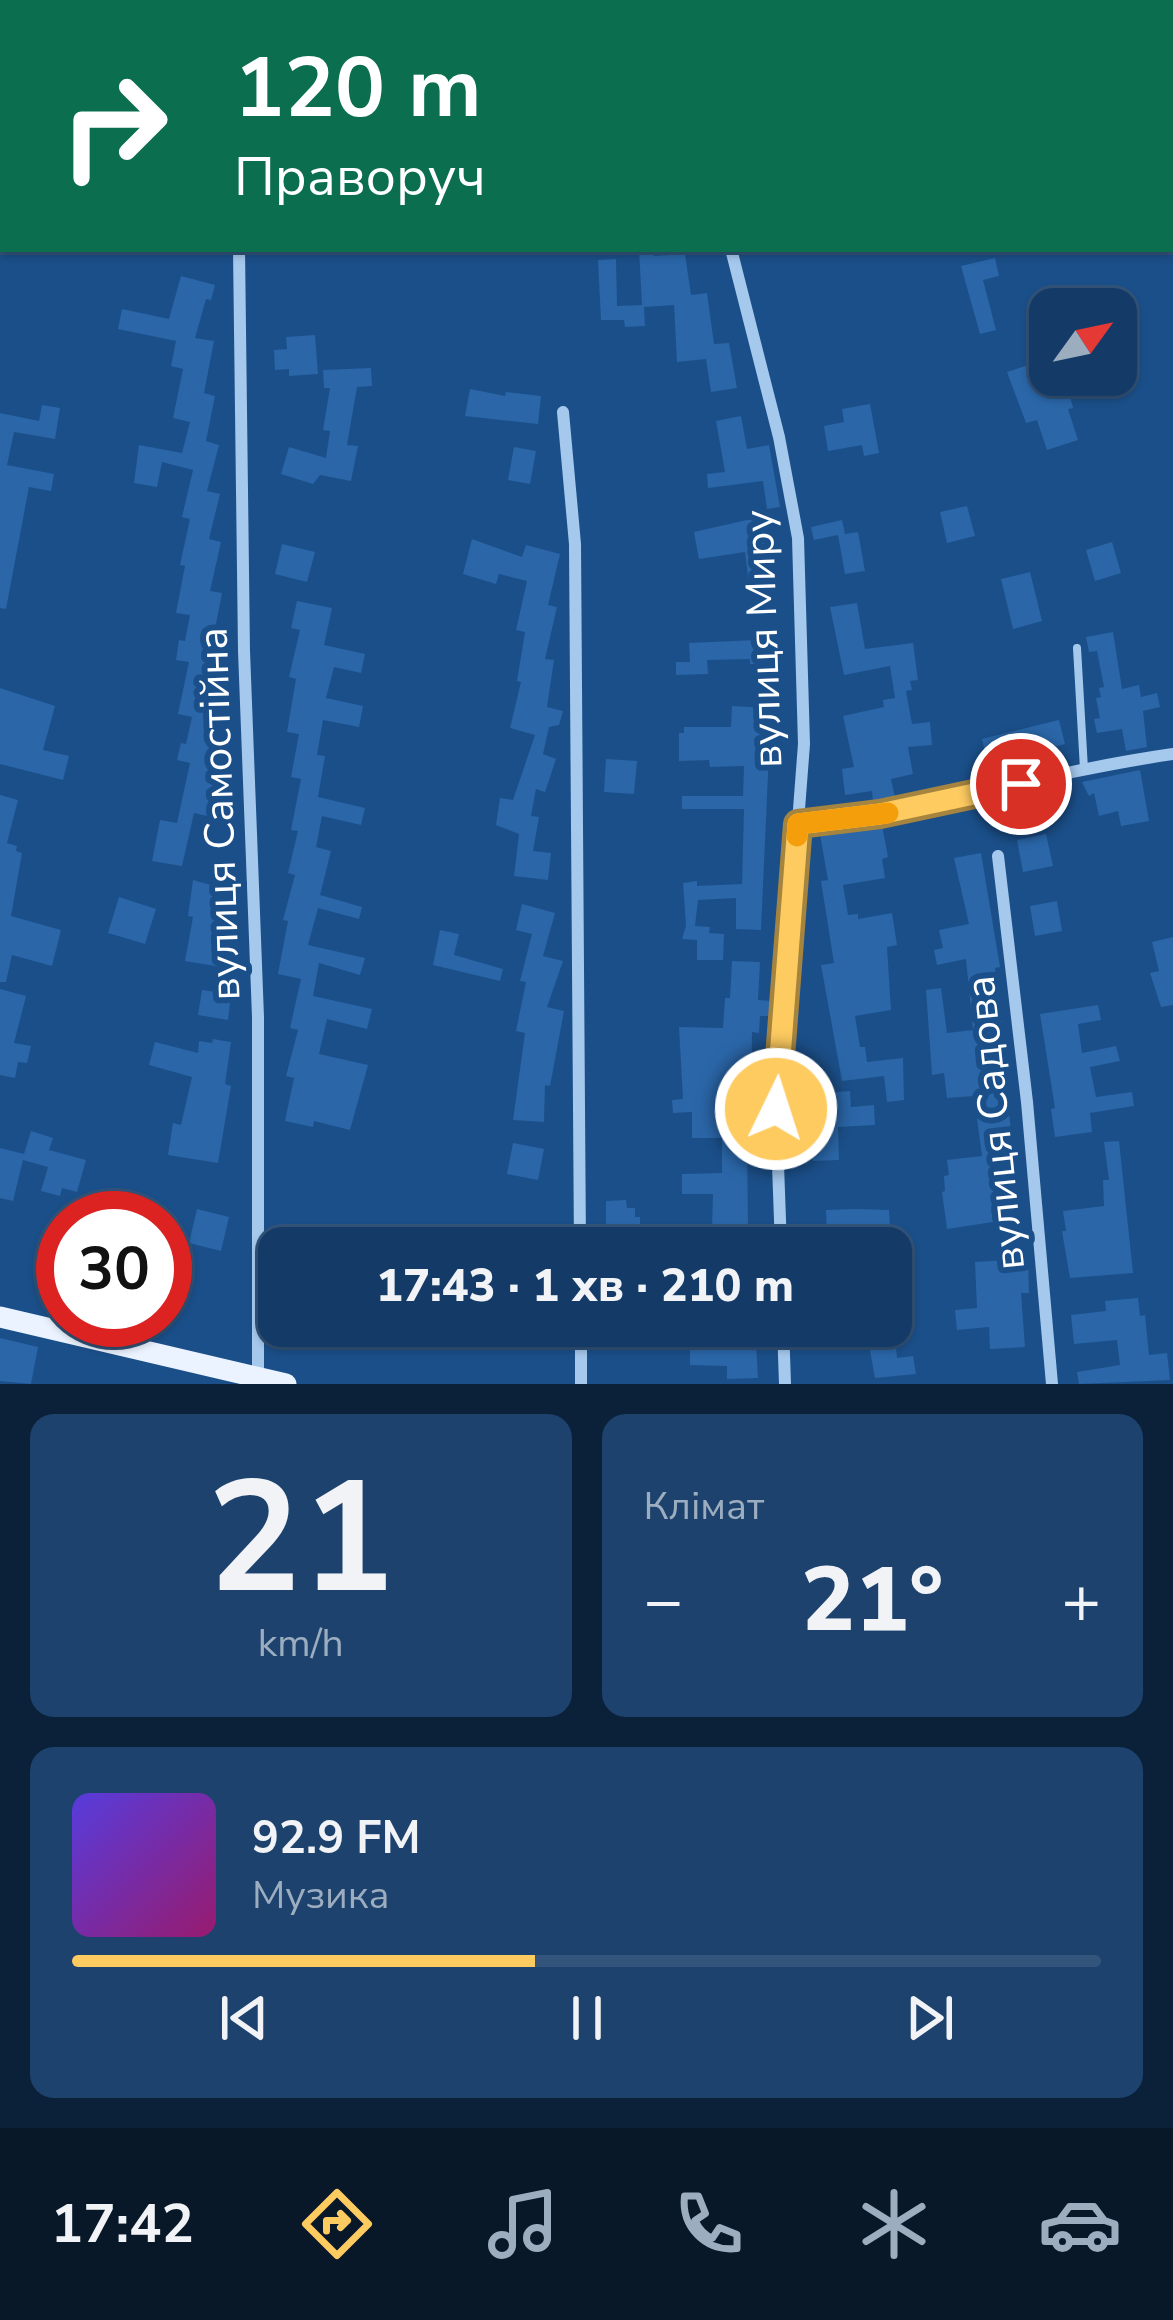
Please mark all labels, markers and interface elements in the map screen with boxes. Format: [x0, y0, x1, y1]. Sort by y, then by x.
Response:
text: 120 m [234, 31, 482, 146]
icon: right [36, 48, 192, 204]
text: Праворуч [234, 140, 486, 214]
north arrow [1029, 288, 1137, 396]
map controls [1029, 288, 1137, 396]
street label: вулиця Миру [731, 509, 796, 769]
street label: вулиця Самостійна [185, 626, 254, 1002]
pin [970, 733, 1072, 835]
icon: arrive [988, 751, 1054, 817]
street label: вулиця Садова [952, 973, 1039, 1273]
position arrow [713, 1046, 839, 1172]
speed limit sign: 30 [36, 1191, 192, 1347]
text: 17:43 · 1 хв · 210 m [376, 1256, 794, 1317]
text: 21 [207, 1432, 394, 1645]
text: Клімат [644, 1480, 764, 1533]
text: 21° [801, 1539, 944, 1662]
text: − [644, 1556, 683, 1646]
text: + [1061, 1556, 1101, 1646]
text: km/h [258, 1617, 344, 1670]
text: 92.9 FM [252, 1808, 421, 1869]
text: Музика [252, 1869, 389, 1922]
icon: previous [211, 1985, 277, 2051]
icon: pause [554, 1985, 620, 2051]
icon: next [897, 1985, 963, 2051]
icon: directions [295, 2182, 379, 2266]
icon: music [481, 2182, 565, 2266]
icon: phone [667, 2182, 751, 2266]
icon: climate [852, 2182, 936, 2266]
icon: car [1038, 2182, 1122, 2266]
text: 17:42 [51, 2187, 194, 2261]

